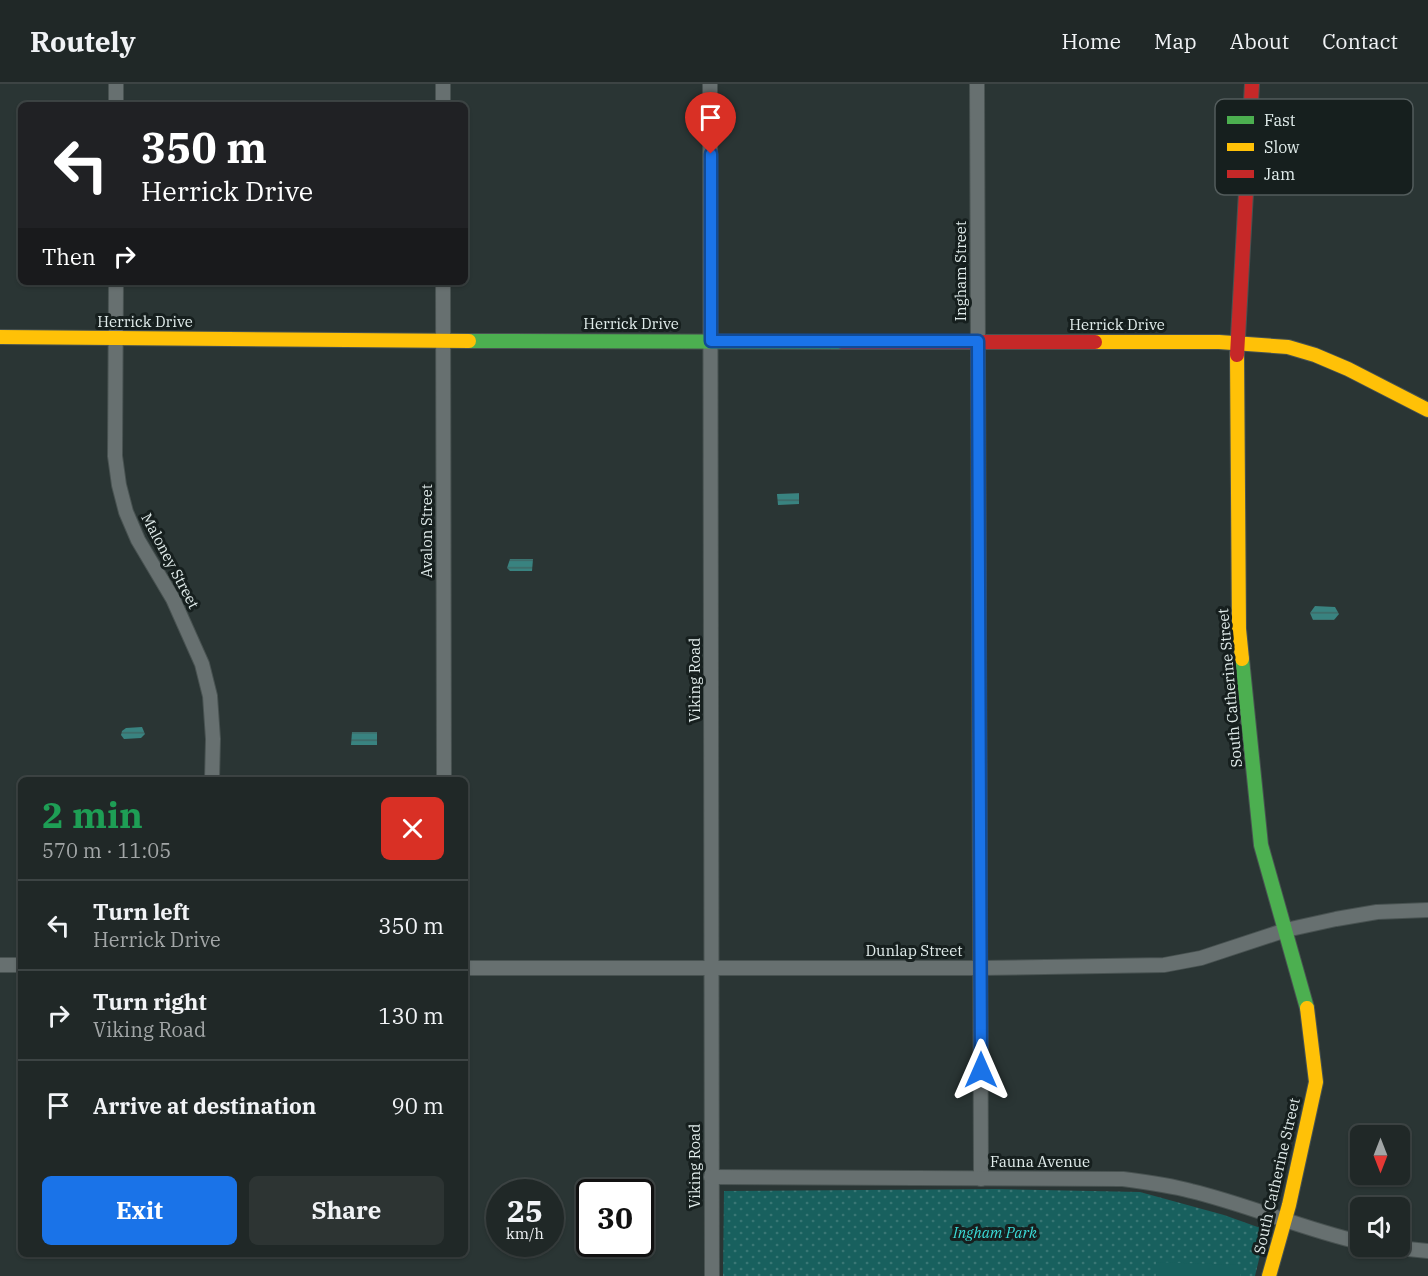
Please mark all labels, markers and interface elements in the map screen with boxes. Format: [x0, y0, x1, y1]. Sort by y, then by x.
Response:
text: Routely [30, 23, 136, 60]
text: Home [1061, 27, 1121, 55]
text: Map [1154, 27, 1197, 55]
text: About [1230, 27, 1289, 55]
text: Contact [1322, 27, 1398, 55]
pin [685, 92, 736, 154]
legend [1215, 99, 1413, 195]
icon: arrive [694, 101, 727, 134]
text: Fast [1264, 110, 1296, 130]
text: 350 m [141, 120, 267, 175]
icon: left [42, 126, 120, 204]
text: Slow [1264, 137, 1300, 157]
text: Jam [1264, 164, 1295, 184]
text: Herrick Drive [141, 173, 313, 208]
street label: Ingham Street [951, 221, 970, 321]
icon: right [108, 240, 141, 273]
text: Then [42, 242, 96, 271]
street label: Herrick Drive [97, 312, 193, 331]
street label: Herrick Drive [583, 314, 679, 333]
street label: Herrick Drive [1069, 315, 1165, 334]
street label: Avalon Street [417, 484, 436, 578]
street label: Maloney Street [137, 510, 204, 612]
street label: South Catherine Street [1213, 608, 1246, 768]
street label: Viking Road [685, 638, 704, 722]
text: 2 min [42, 791, 143, 838]
button: close [381, 797, 444, 860]
text: 570 m · 11:05 [42, 837, 171, 864]
text: Turn left [93, 897, 189, 926]
icon: left [42, 909, 75, 942]
text: 350 m [378, 911, 444, 940]
text: Herrick Drive [93, 926, 221, 953]
street label: Dunlap Street [866, 941, 962, 960]
text: Turn right [93, 987, 207, 1016]
icon: right [42, 999, 75, 1032]
text: 130 m [378, 1001, 444, 1030]
text: Viking Road [93, 1016, 206, 1043]
position arrow [949, 1038, 1013, 1102]
icon: arrive [42, 1089, 75, 1122]
text: Arrive at destination [93, 1091, 316, 1120]
text: 90 m [392, 1091, 444, 1120]
street label: South Catherine Street [1249, 1096, 1304, 1256]
street label: Viking Road [685, 1124, 704, 1208]
north arrow [1350, 1125, 1410, 1185]
map controls [1350, 1125, 1410, 1257]
street label: Fauna Avenue [990, 1152, 1090, 1171]
button: Exit [42, 1176, 237, 1245]
button: Share [249, 1176, 444, 1245]
speed limit sign: 30 [576, 1179, 654, 1257]
text: 25 [507, 1191, 543, 1230]
button: sound [1350, 1197, 1410, 1257]
park label: Ingham Park [952, 1223, 1037, 1242]
text: km/h [506, 1224, 544, 1243]

